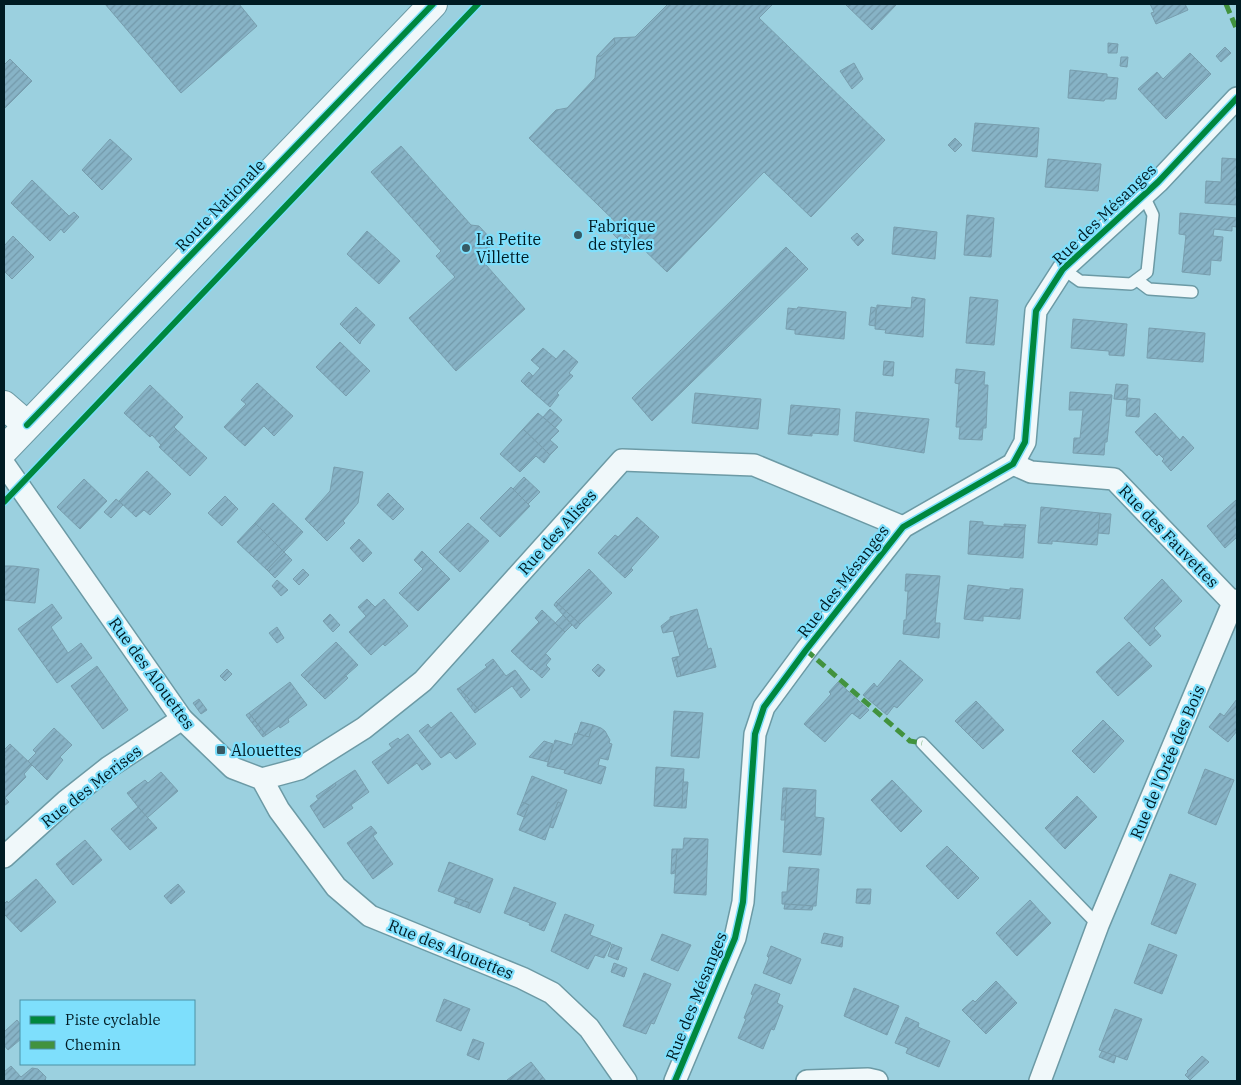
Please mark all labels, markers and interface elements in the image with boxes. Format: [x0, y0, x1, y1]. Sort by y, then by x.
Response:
street label: Route Nationale [171, 155, 269, 255]
street label: Rue des Mésanges [1048, 159, 1160, 269]
place label: Fabrique de styles [588, 216, 656, 254]
place label: La Petite Villette [476, 229, 541, 267]
marker: Fabrique de styles [572, 229, 584, 241]
marker: La Petite Villette [460, 242, 472, 254]
street label: Rue des Fauvettes [1115, 480, 1223, 592]
street label: Rue des Alises [514, 485, 600, 579]
street label: Rue des Mésanges [793, 521, 893, 641]
street label: Rue des Alouettes [105, 613, 199, 733]
street label: Rue de l'Orée des Bois [1126, 682, 1208, 842]
place label: Alouettes [231, 740, 302, 760]
street label: Rue des Merises [37, 741, 145, 831]
marker: Alouettes [215, 744, 227, 756]
street label: Rue des Alouettes [385, 915, 517, 983]
street label: Rue des Mésanges [661, 929, 731, 1063]
legend [20, 1000, 195, 1065]
text: Piste cyclable [65, 1010, 161, 1029]
text: Chemin [65, 1035, 121, 1054]

